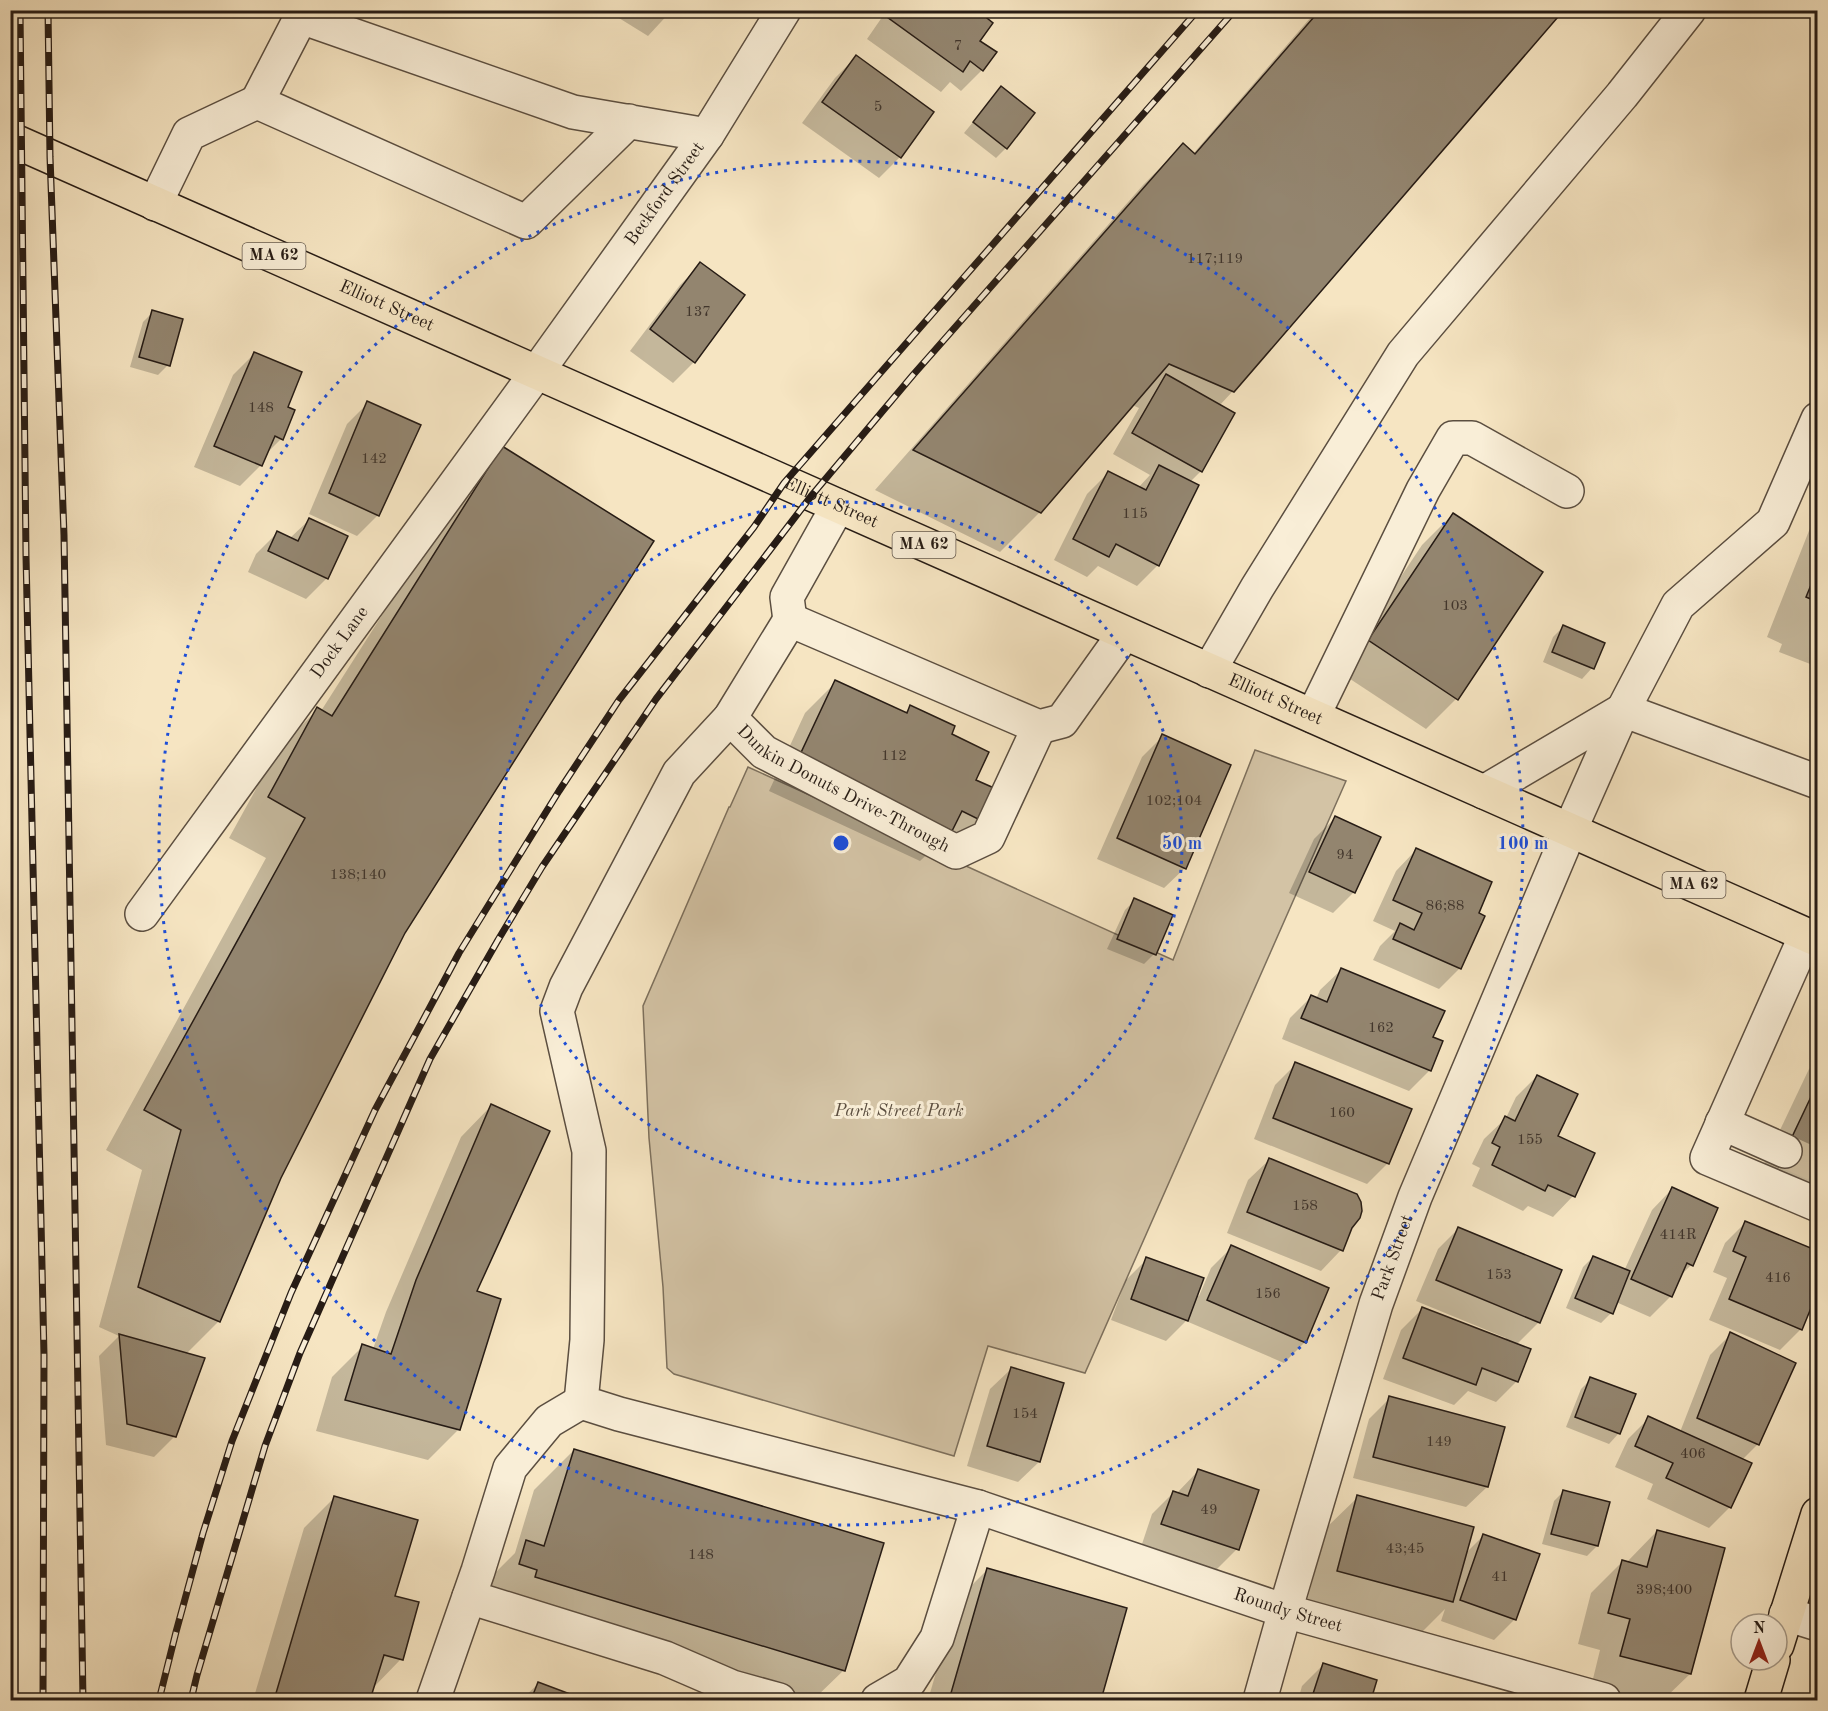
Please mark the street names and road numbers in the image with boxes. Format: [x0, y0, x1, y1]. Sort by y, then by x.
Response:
street label: Beckford Street [622, 139, 708, 249]
road number: MA 62 [242, 243, 306, 269]
street label: Elliott Street [337, 277, 437, 335]
street label: Elliott Street [781, 474, 881, 532]
road number: MA 62 [892, 532, 956, 558]
street label: Dock Lane [308, 603, 372, 682]
street label: Elliott Street [1225, 671, 1325, 728]
street label: Dunkin Donuts Drive-Through [734, 722, 953, 856]
road number: MA 62 [1662, 872, 1726, 898]
street label: Park Street [1369, 1212, 1417, 1303]
street label: Roundy Street [1231, 1585, 1344, 1636]

